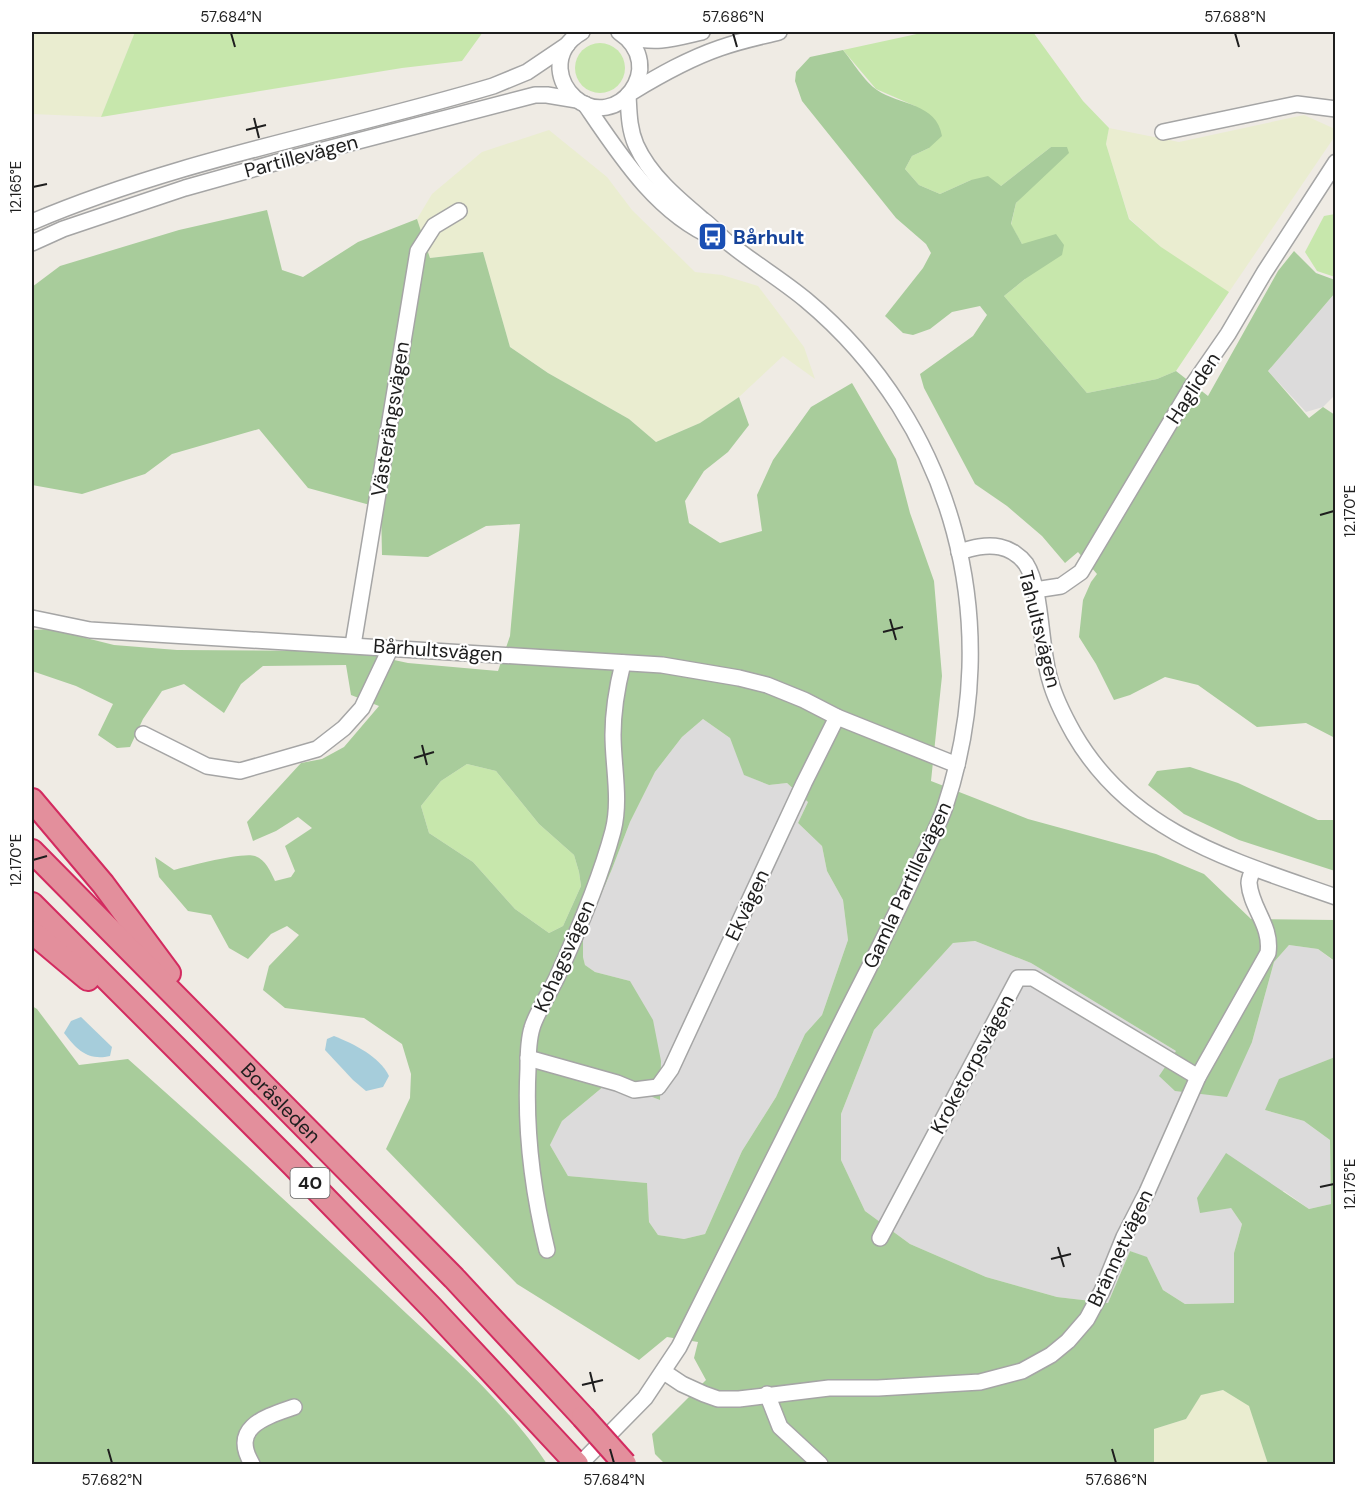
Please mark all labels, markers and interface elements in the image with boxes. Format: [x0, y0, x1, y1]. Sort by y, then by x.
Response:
text: 57.684°N [200, 7, 262, 27]
text: 57.686°N [702, 7, 764, 27]
text: 57.688°N [1204, 7, 1266, 27]
street label: Partillevägen [241, 128, 361, 184]
text: 12.165°E [6, 161, 26, 213]
bus stop icon: Bårhult [696, 221, 728, 253]
place label: Bårhult [733, 224, 804, 250]
street label: Västerängsvägen [365, 340, 415, 498]
street label: Hagliden [1160, 347, 1226, 429]
text: 12.170°E [1340, 485, 1360, 537]
street label: Tahultsvägen [1013, 568, 1067, 690]
street label: Bårhultsvägen [372, 633, 504, 667]
street label: Gamla Partillevägen [857, 797, 957, 973]
text: 12.170°E [6, 834, 26, 886]
street label: Ekvägen [719, 865, 775, 945]
street label: Kohagsvägen [528, 896, 600, 1016]
street label: Kroketorpsvägen [924, 990, 1020, 1138]
street label: Boråsleden [235, 1057, 326, 1149]
text: 12.175°E [1340, 1159, 1360, 1209]
road number: 40 [290, 1168, 330, 1198]
street label: Brännetvägen [1081, 1185, 1159, 1311]
text: 57.682°N [82, 1470, 142, 1490]
text: 57.684°N [583, 1470, 645, 1490]
text: 57.686°N [1085, 1470, 1147, 1490]

